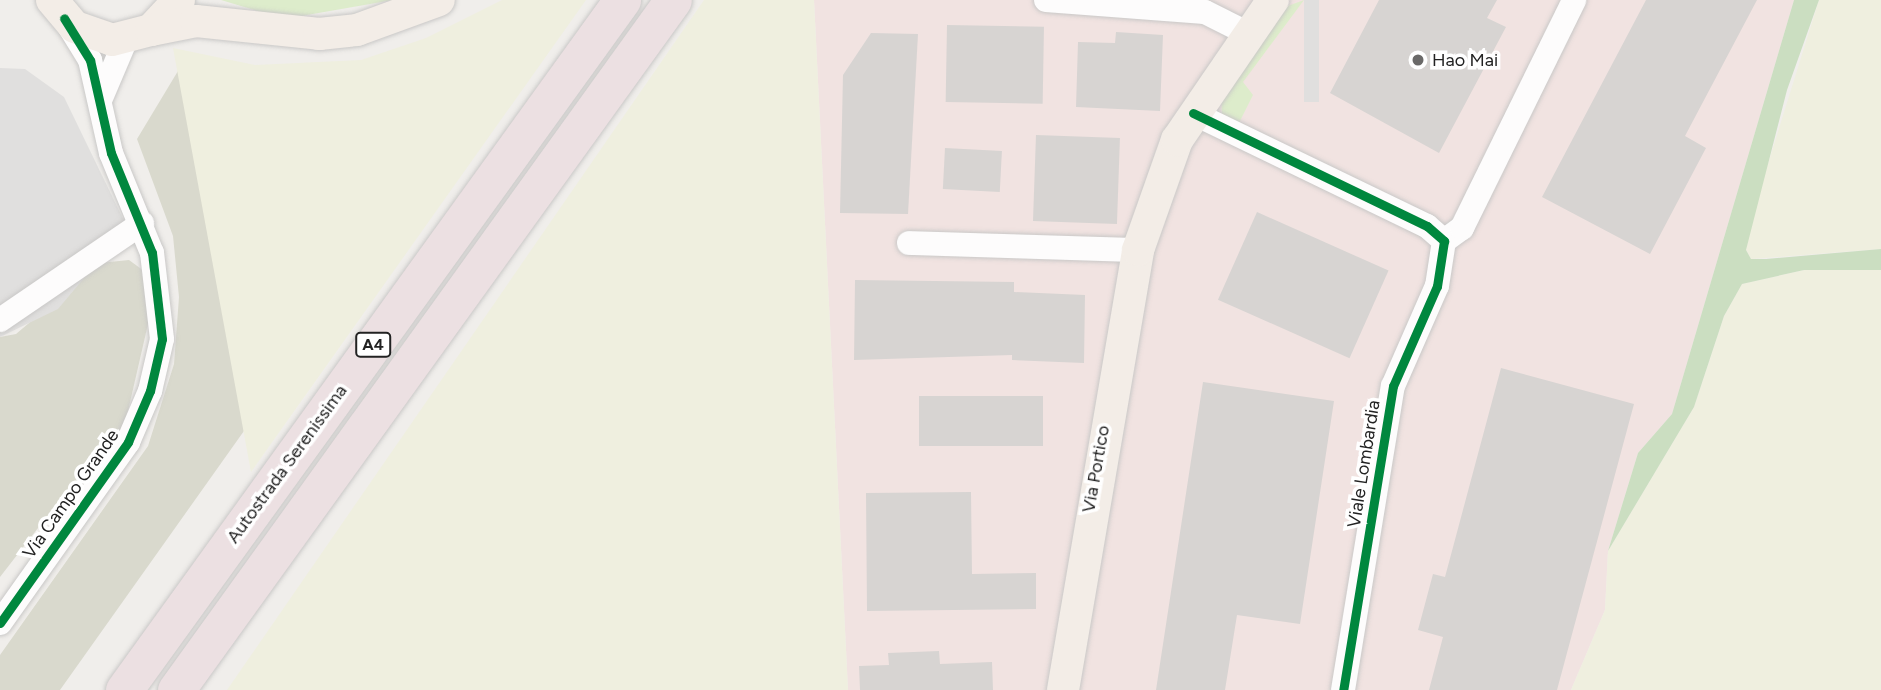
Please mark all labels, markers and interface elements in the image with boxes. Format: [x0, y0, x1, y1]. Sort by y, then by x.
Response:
place label: Hao Mai [1432, 49, 1498, 71]
marker: Hao Mai [1410, 52, 1426, 68]
road number: A4 [354, 332, 392, 358]
street label: Autostrada Serenissima [222, 381, 352, 547]
street label: Viale Lombardia [1343, 399, 1385, 529]
street label: Via Portico [1078, 424, 1114, 514]
street label: Via Campo Grande [18, 425, 124, 563]

